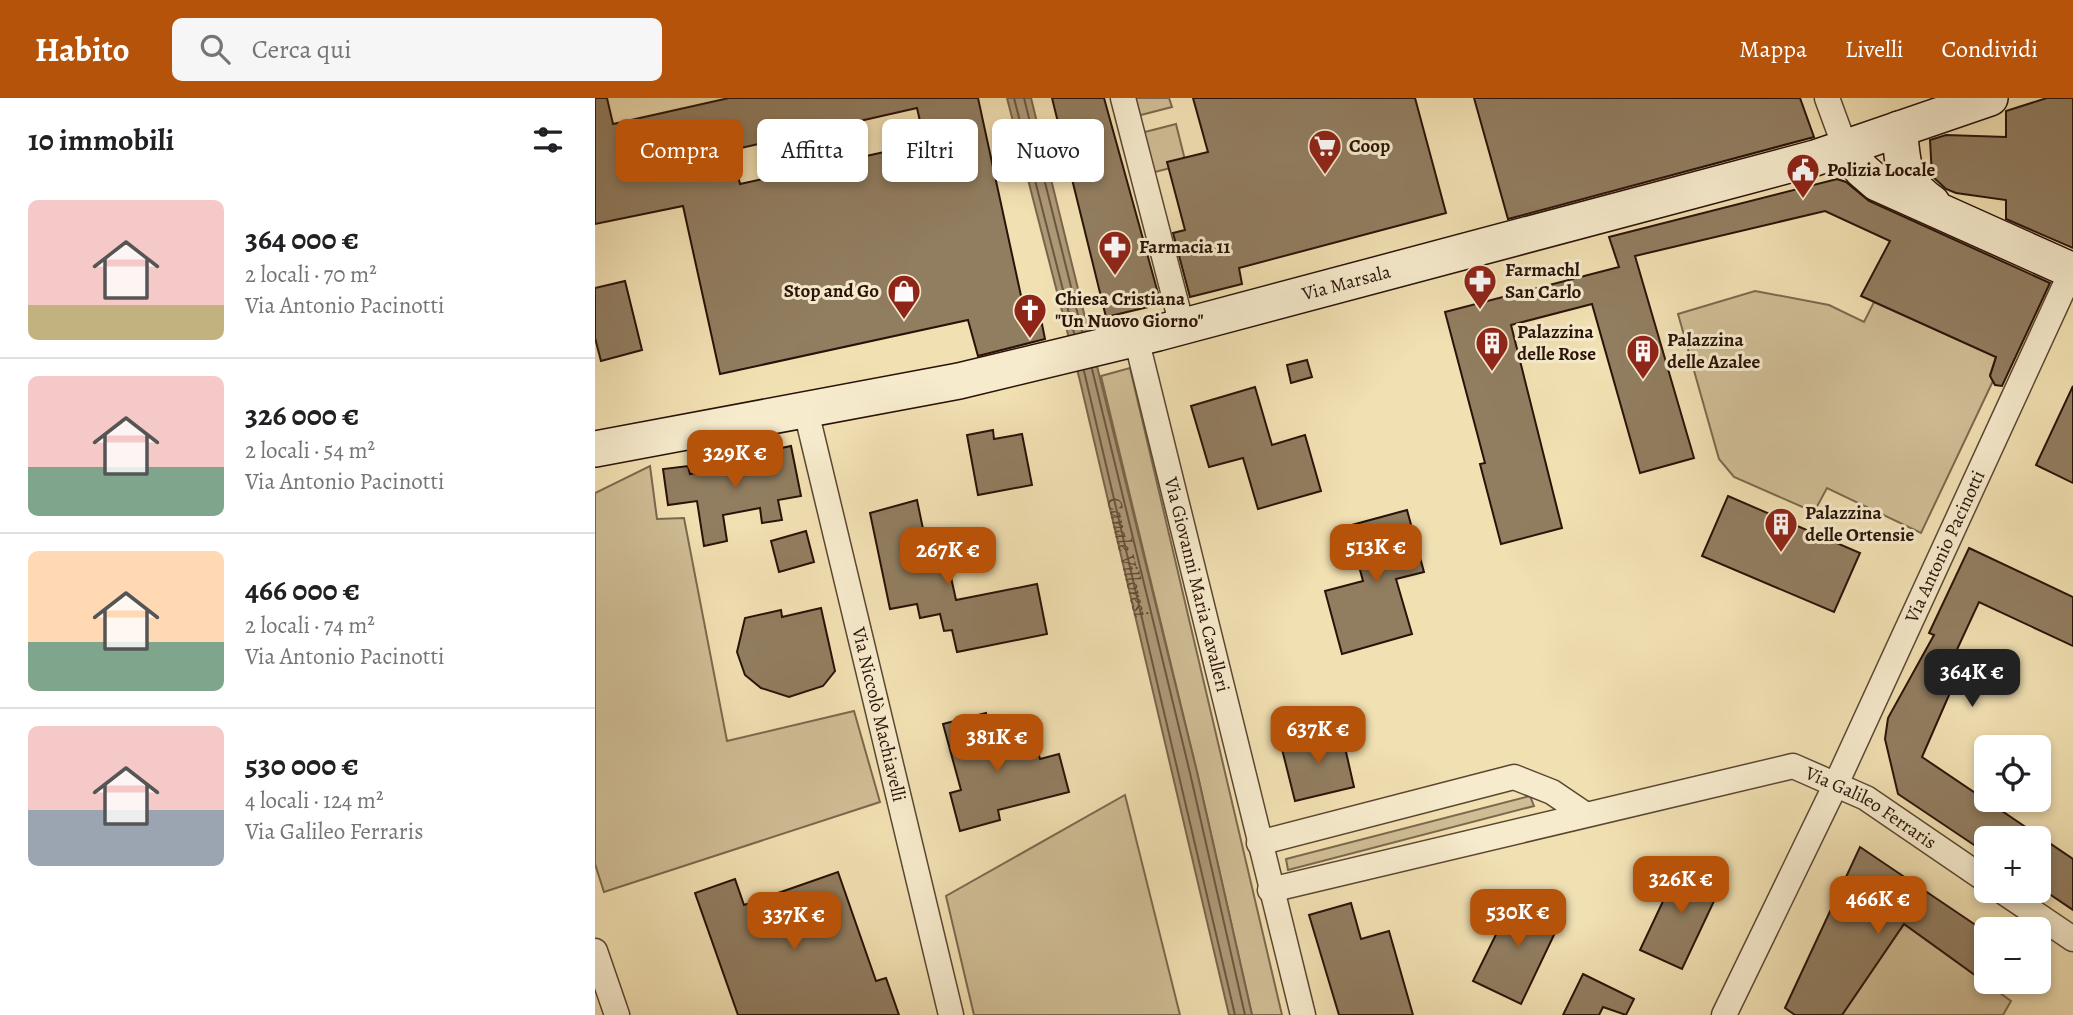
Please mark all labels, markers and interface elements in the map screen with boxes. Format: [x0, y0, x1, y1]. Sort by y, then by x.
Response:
search box [172, 18, 662, 81]
text: Habito [35, 27, 130, 72]
icon: search [196, 30, 234, 68]
text: Cerca qui [252, 32, 352, 67]
text: Mappa [1739, 33, 1807, 65]
text: Livelli [1845, 33, 1904, 65]
text: Condividi [1942, 33, 2038, 65]
chip: Compra [616, 119, 743, 182]
chip: Affitta [757, 119, 868, 182]
chip: Filtri [882, 119, 978, 182]
chip: Nuovo [992, 119, 1104, 182]
text: 10 immobili [28, 120, 174, 160]
icon: filters [529, 121, 567, 159]
supermarket icon: Coop [1306, 127, 1344, 176]
place label: Coop [1349, 133, 1390, 159]
public building icon: Polizia Locale [1784, 151, 1822, 200]
place label: Polizia Locale [1827, 157, 1935, 183]
text: 364 000 € [245, 219, 359, 259]
icon: home [84, 228, 168, 312]
pharmacy icon: Farmacia 11 [1096, 228, 1134, 277]
place label: Farmacia 11 [1139, 234, 1230, 260]
place label: Farmachl San Carlo [1505, 257, 1582, 305]
text: 2 locali · 70 m² [245, 259, 377, 290]
street label: Via Marsala [1298, 259, 1394, 307]
pharmacy icon: Farmachl San Carlo [1461, 262, 1499, 311]
shop icon: Stop and Go [885, 272, 923, 321]
place label: Stop and Go [784, 278, 879, 304]
place label: Chiesa Cristiana "Un Nuovo Giorno" [1055, 286, 1204, 334]
text: Via Antonio Pacinotti [245, 290, 444, 321]
church icon: Chiesa Cristiana "Un Nuovo Giorno" [1011, 291, 1049, 340]
place label: Palazzina delle Rose [1517, 319, 1596, 367]
building icon: Palazzina delle Rose [1473, 324, 1511, 373]
place label: Palazzina delle Azalee [1667, 327, 1761, 375]
building icon: Palazzina delle Azalee [1624, 332, 1662, 381]
text: 326 000 € [245, 395, 359, 435]
icon: home [84, 404, 168, 488]
pin: 329K € [678, 430, 792, 490]
text: 2 locali · 54 m² [245, 435, 375, 466]
text: 329K € [703, 437, 767, 468]
text: Via Antonio Pacinotti [245, 466, 444, 497]
street label: Via Antonio Pacinotti [1898, 466, 1991, 628]
street label: Via Giovanni Maria Cavalleri [1158, 473, 1236, 695]
water label: Canale Villoresi [1100, 495, 1155, 619]
place label: Palazzina delle Ortensie [1805, 500, 1915, 548]
building icon: Palazzina delle Ortensie [1762, 505, 1800, 554]
pin: 513K € [1319, 524, 1433, 584]
pin: 267K € [891, 528, 1005, 587]
text: 513K € [1346, 531, 1406, 562]
text: 267K € [916, 534, 980, 565]
text: 466 000 € [245, 570, 360, 610]
icon: home [84, 579, 168, 663]
text: 2 locali · 74 m² [245, 610, 375, 641]
street label: Via Niccolò Machiavelli [845, 623, 912, 804]
text: Via Antonio Pacinotti [245, 641, 444, 672]
pin: 364K € [1915, 650, 2029, 709]
text: 364K € [1940, 656, 2004, 687]
pin: 637K € [1261, 706, 1375, 766]
text: 637K € [1287, 713, 1349, 744]
pin: 381K € [940, 714, 1054, 774]
text: 381K € [966, 721, 1028, 752]
map controls [1974, 735, 2051, 994]
button: locate [1974, 735, 2051, 812]
text: 530 000 € [245, 745, 359, 785]
icon: home [84, 754, 168, 838]
street label: Via Galileo Ferraris [1800, 760, 1941, 855]
text: 4 locali · 124 m² [245, 785, 384, 816]
text: Via Galileo Ferraris [245, 816, 423, 847]
button: + [1974, 826, 2051, 903]
pin: 326K € [1624, 856, 1738, 916]
text: 326K € [1649, 863, 1713, 894]
pin: 466K € [1821, 876, 1935, 936]
text: 466K € [1846, 883, 1910, 914]
pin: 530K € [1461, 890, 1575, 949]
pin: 337K € [737, 892, 851, 952]
text: 530K € [1486, 896, 1550, 927]
text: 337K € [763, 899, 825, 930]
button: − [1974, 917, 2051, 994]

